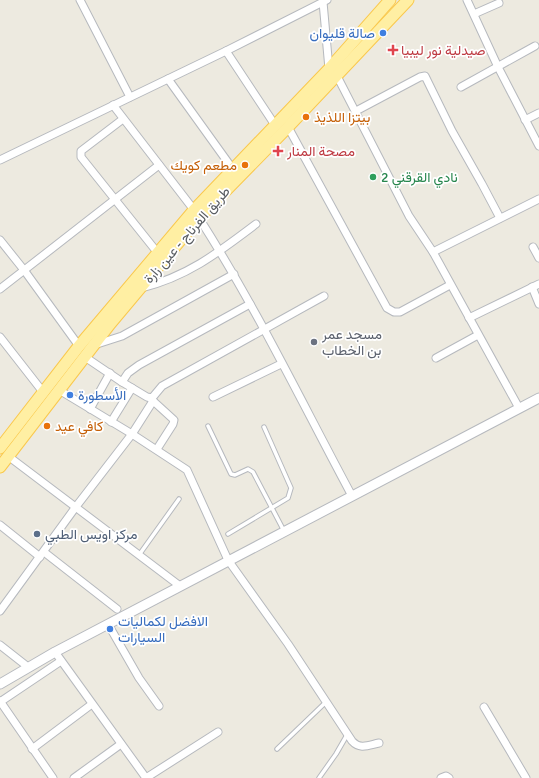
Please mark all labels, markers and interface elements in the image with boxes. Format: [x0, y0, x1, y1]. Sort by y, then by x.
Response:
place label: صالة قليوان [310, 25, 375, 42]
marker: صالة قليوان [378, 28, 388, 38]
place label: صيدلية نور ليبيا [401, 42, 486, 59]
marker: صيدلية نور ليبيا [388, 45, 398, 55]
place label: بيتزا اللذيذ [314, 109, 370, 126]
marker: بيتزا اللذيذ [301, 112, 311, 122]
place label: مصحة المنار [286, 143, 355, 160]
marker: مصحة المنار [272, 145, 284, 157]
place label: مطعم كويك [171, 157, 237, 174]
marker: مطعم كويك [240, 160, 250, 170]
place label: نادي القرقني 2 [381, 169, 458, 189]
marker: نادي القرقني 2 [368, 172, 378, 182]
street label: طريق الفرناج - عين زارة [140, 183, 235, 288]
place label: مسجد عمر بن الخطاب [321, 326, 382, 359]
marker: مسجد عمر بن الخطاب [309, 337, 319, 347]
place label: الأسطورة [78, 387, 126, 404]
marker: الأسطورة [65, 390, 75, 400]
place label: كافي عيد [55, 418, 103, 438]
marker: كافي عيد [42, 421, 52, 431]
place label: مركز اويس الطبي [45, 526, 137, 546]
marker: مركز اويس الطبي [32, 529, 42, 539]
place label: الافضل لكماليات السيارات [118, 613, 208, 646]
marker: الافضل لكماليات السيارات [105, 624, 115, 634]

